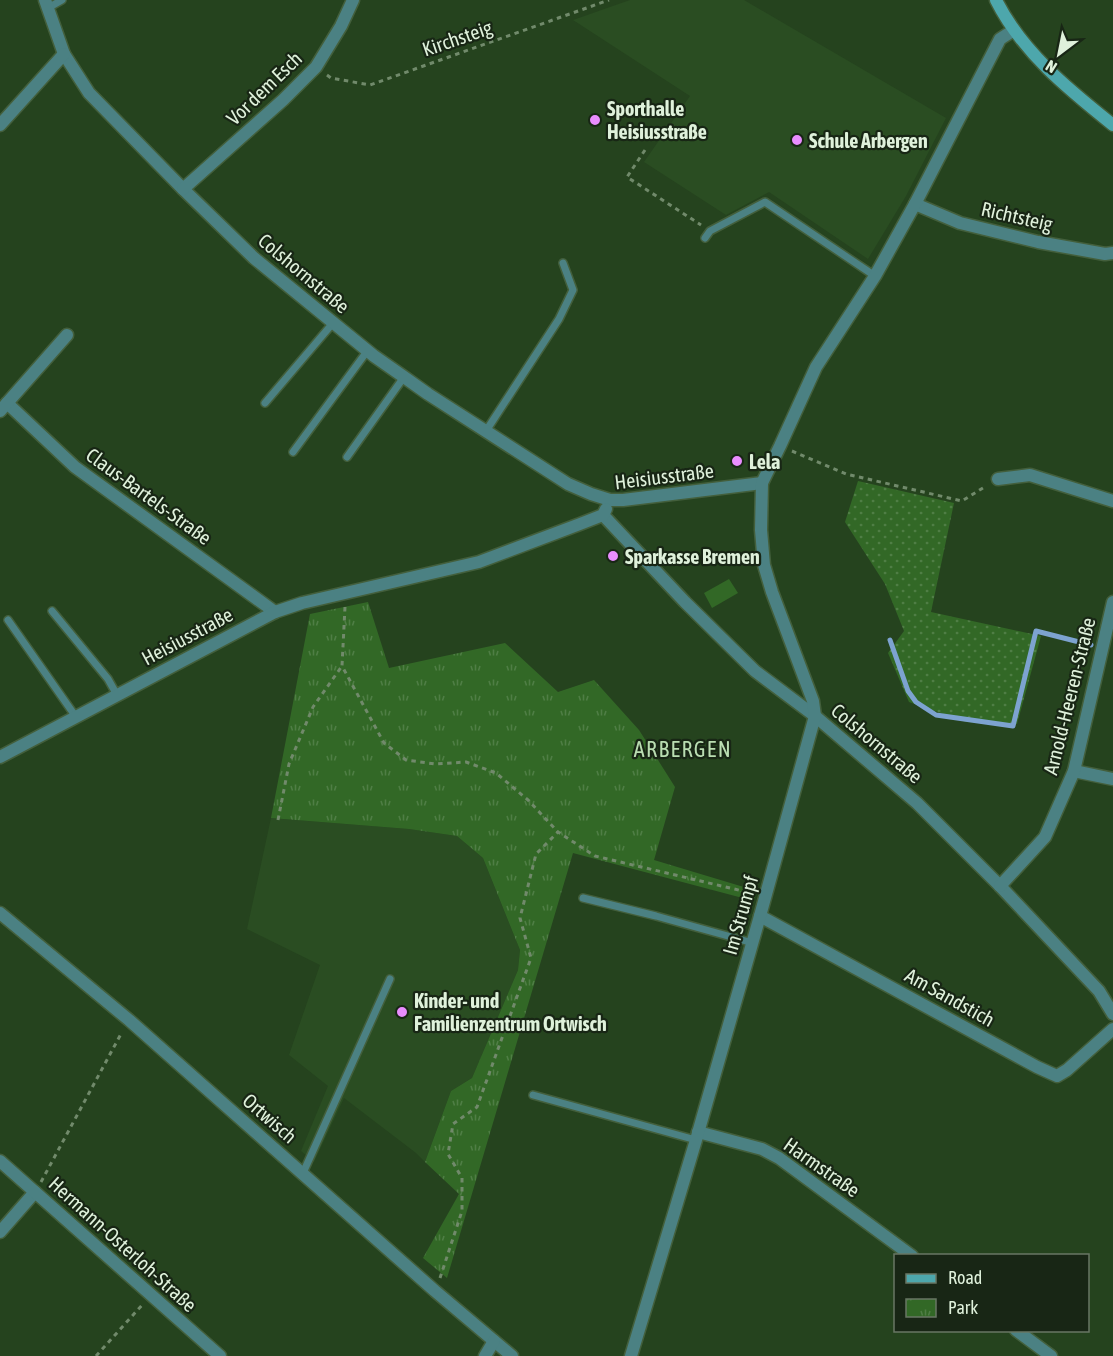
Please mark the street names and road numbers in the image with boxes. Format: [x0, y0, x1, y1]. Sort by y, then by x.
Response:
street label: Kirchsteig [419, 15, 495, 61]
street label: Vor dem Esch [222, 47, 306, 129]
street label: Richtsteig [979, 197, 1055, 235]
street label: Colshornstraße [254, 228, 354, 318]
street label: Claus-Bartels-Straße [82, 443, 216, 549]
street label: Heisiusstraße [613, 459, 715, 493]
street label: Heisiusstraße [138, 602, 236, 670]
street label: Arnold-Heeren-Straße [1038, 615, 1100, 777]
street label: Colshornstraße [827, 698, 927, 788]
street label: Im Strumpf [718, 872, 762, 957]
street label: Am Sandstich [901, 963, 999, 1031]
street label: Ortwisch [238, 1088, 302, 1148]
street label: Harmstraße [780, 1133, 864, 1201]
street label: Hermann-Osterloh-Straße [44, 1172, 202, 1316]

